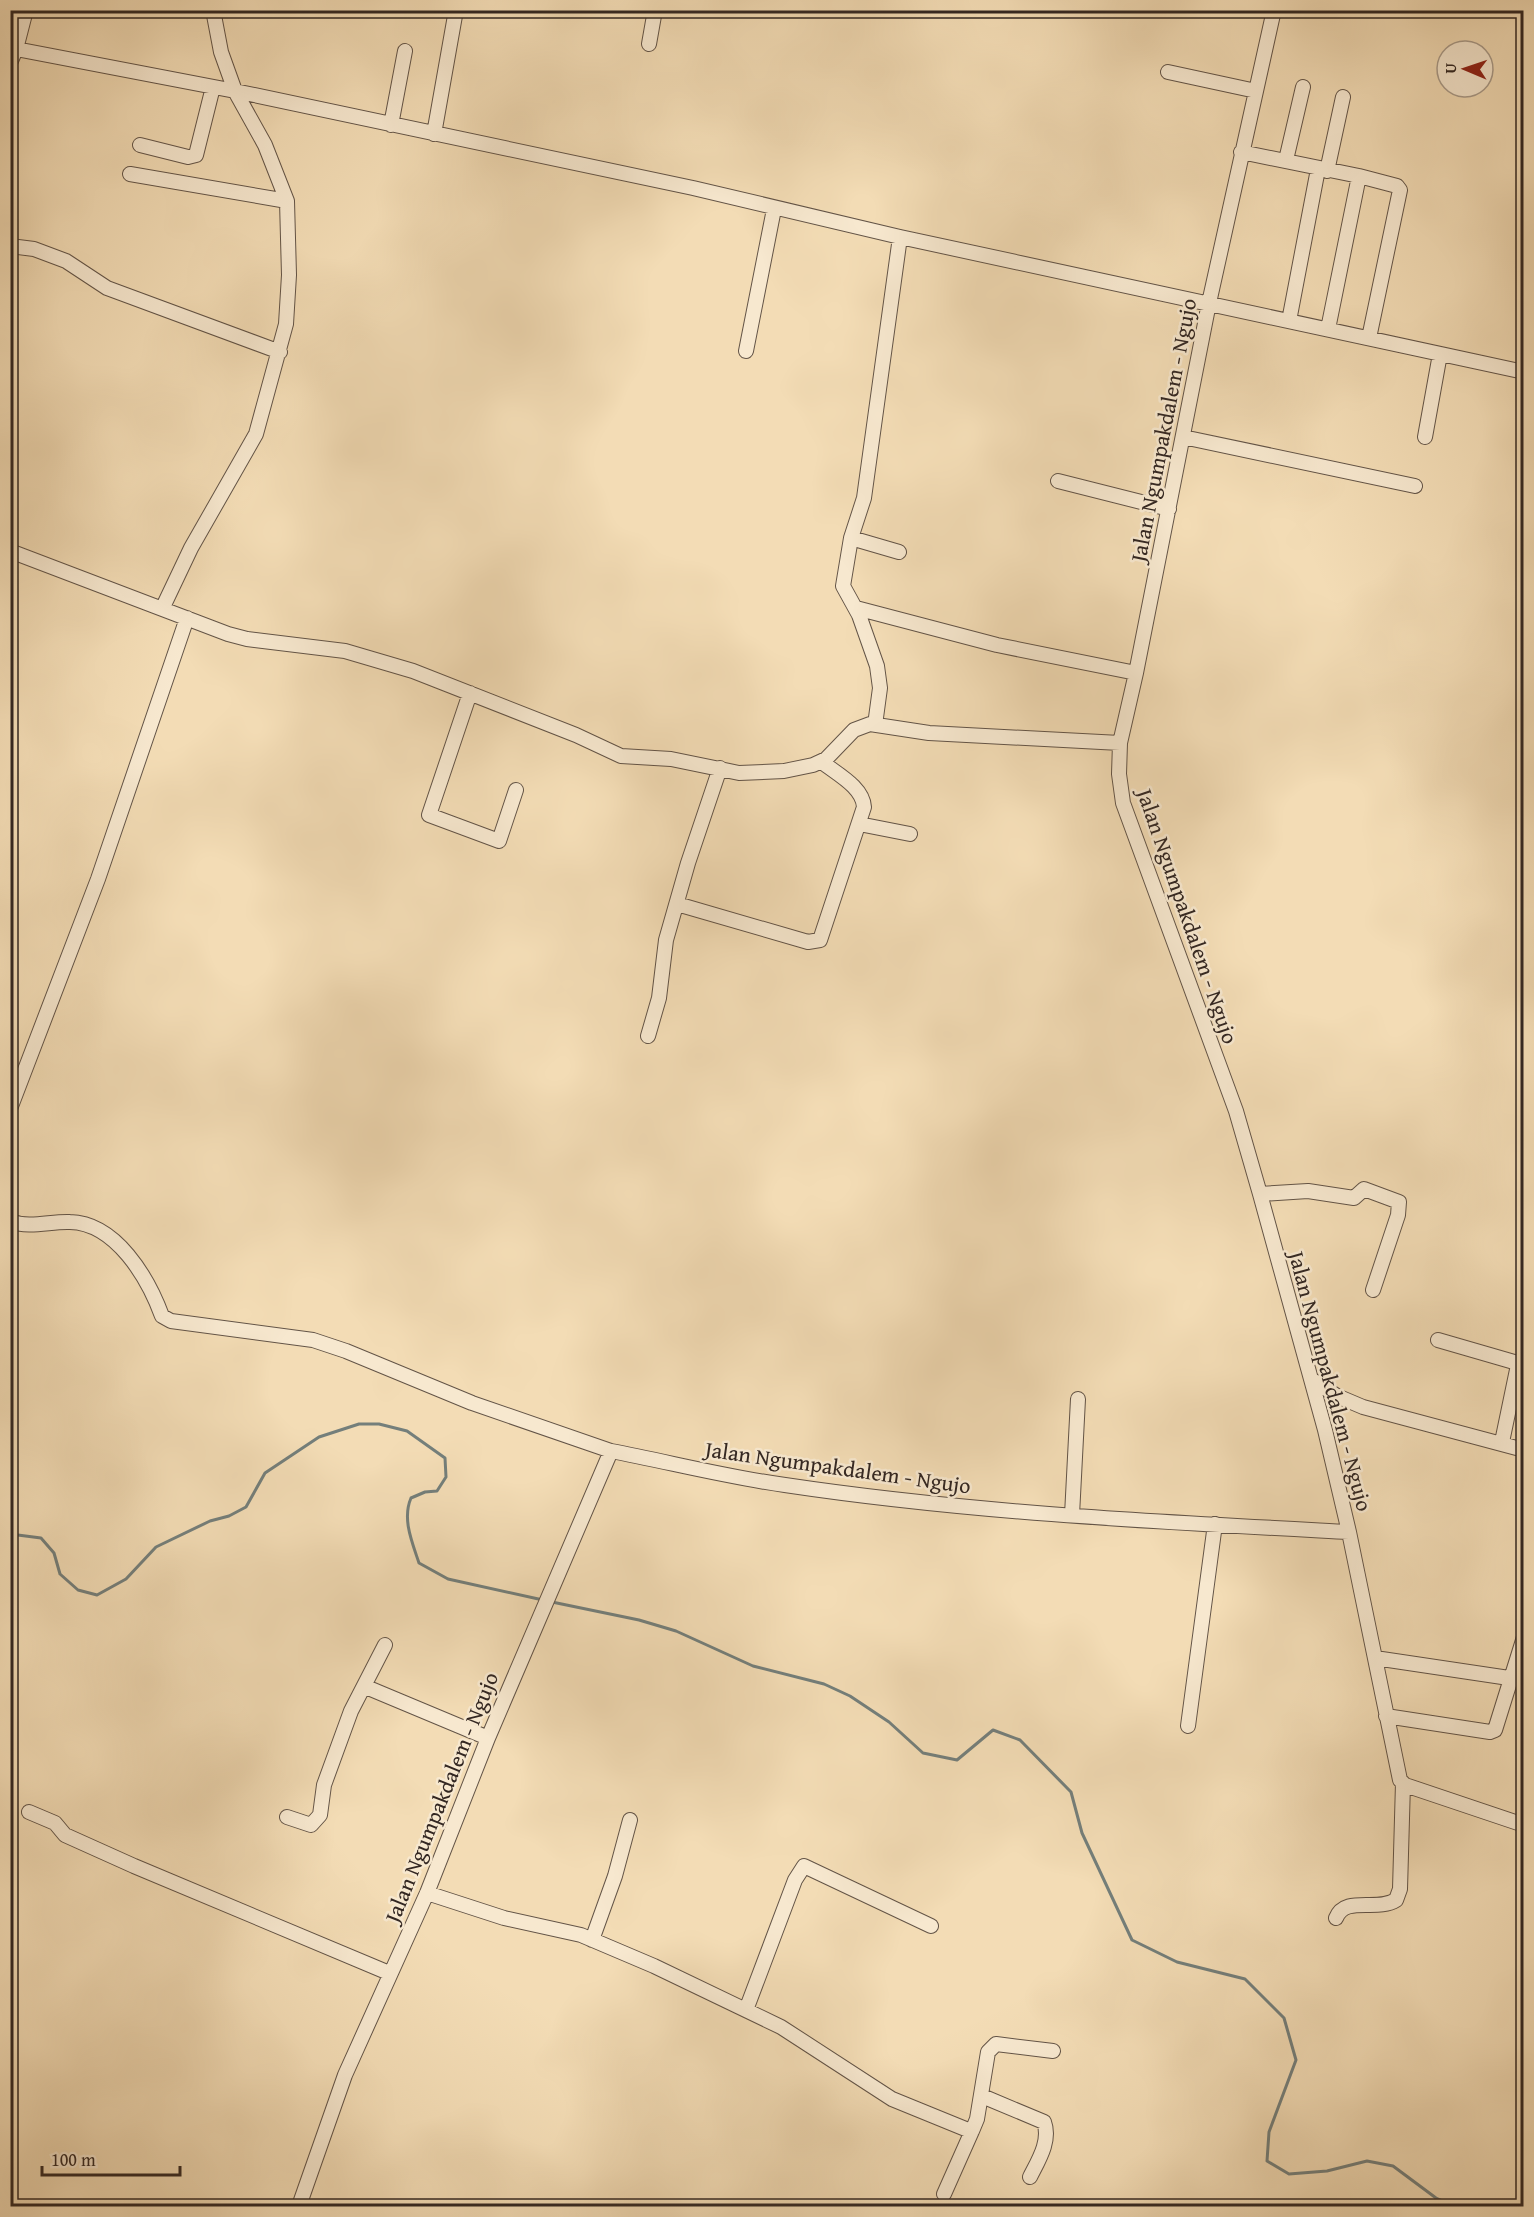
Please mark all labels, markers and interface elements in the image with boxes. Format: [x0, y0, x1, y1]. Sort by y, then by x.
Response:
north arrow [1435, 39, 1495, 99]
text: U [1438, 62, 1462, 74]
street label: Jalan Ngumpakdalem - Ngujo [1121, 295, 1204, 568]
street label: Jalan Ngumpakdalem - Ngujo [1128, 781, 1247, 1048]
street label: Jalan Ngumpakdalem - Ngujo [1280, 1245, 1381, 1515]
street label: Jalan Ngumpakdalem - Ngujo [700, 1432, 973, 1501]
street label: Jalan Ngumpakdalem - Ngujo [375, 1667, 506, 1930]
scale bar [42, 2139, 180, 2177]
text: 100 m [51, 2146, 96, 2173]

